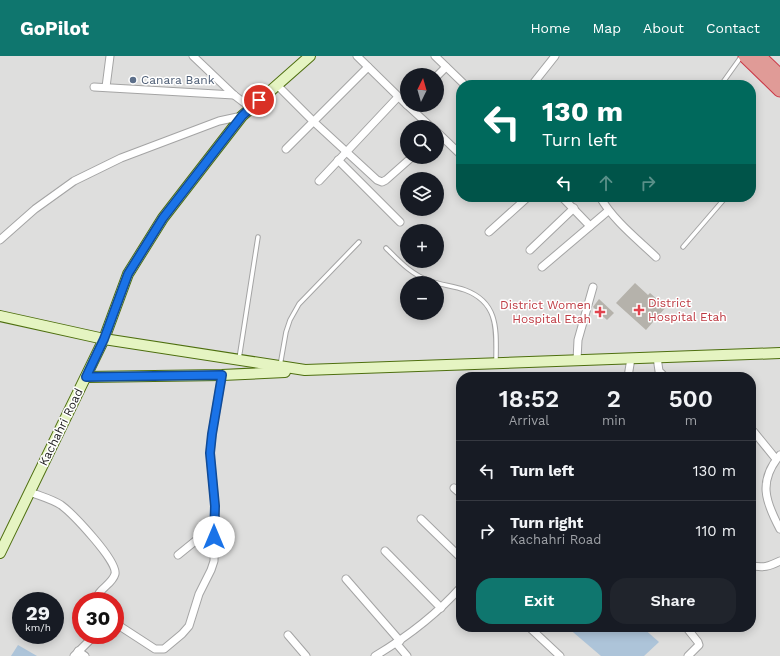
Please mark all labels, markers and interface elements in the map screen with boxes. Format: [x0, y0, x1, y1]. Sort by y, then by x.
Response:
text: GoPilot [20, 17, 89, 40]
text: Home [530, 20, 570, 36]
text: Map [592, 20, 621, 36]
text: About [643, 20, 684, 36]
text: Contact [706, 20, 760, 36]
north arrow [400, 68, 444, 112]
map controls [400, 68, 444, 320]
place label: Canara Bank [141, 73, 215, 87]
marker: Canara Bank [128, 75, 138, 85]
pin [242, 83, 276, 117]
icon: arrive [248, 89, 270, 111]
text: 130 m [542, 95, 623, 128]
icon: left [476, 96, 528, 148]
button: search [400, 120, 444, 164]
text: Turn left [542, 129, 617, 150]
button: layers [400, 172, 444, 216]
icon: left [553, 172, 575, 194]
icon: ahead [595, 172, 617, 194]
icon: right [637, 172, 659, 194]
button: + [400, 224, 444, 268]
button: − [400, 276, 444, 320]
place label: District Hospital Etah [648, 296, 727, 324]
place label: District Women Hospital Etah [500, 298, 591, 326]
marker: District Hospital Etah [633, 304, 645, 316]
marker: District Women Hospital Etah [594, 306, 606, 318]
text: 18:52 [499, 385, 559, 413]
text: 2 [607, 385, 621, 413]
text: 500 [669, 385, 713, 413]
street label: Kachahri Road [36, 386, 86, 468]
text: Arrival [509, 413, 549, 428]
text: min [602, 413, 626, 428]
text: m [685, 413, 697, 428]
icon: left [476, 460, 498, 482]
text: Turn left [510, 462, 574, 480]
text: 130 m [693, 462, 736, 480]
text: Turn right [510, 514, 583, 532]
position arrow [193, 516, 235, 558]
icon: right [476, 520, 498, 542]
text: 110 m [696, 522, 736, 540]
text: Kachahri Road [510, 532, 601, 547]
button: Exit [476, 578, 602, 624]
button: Share [610, 578, 736, 624]
speed limit sign: 30 [72, 592, 124, 644]
text: 29 [26, 601, 50, 625]
text: km/h [25, 622, 51, 633]

